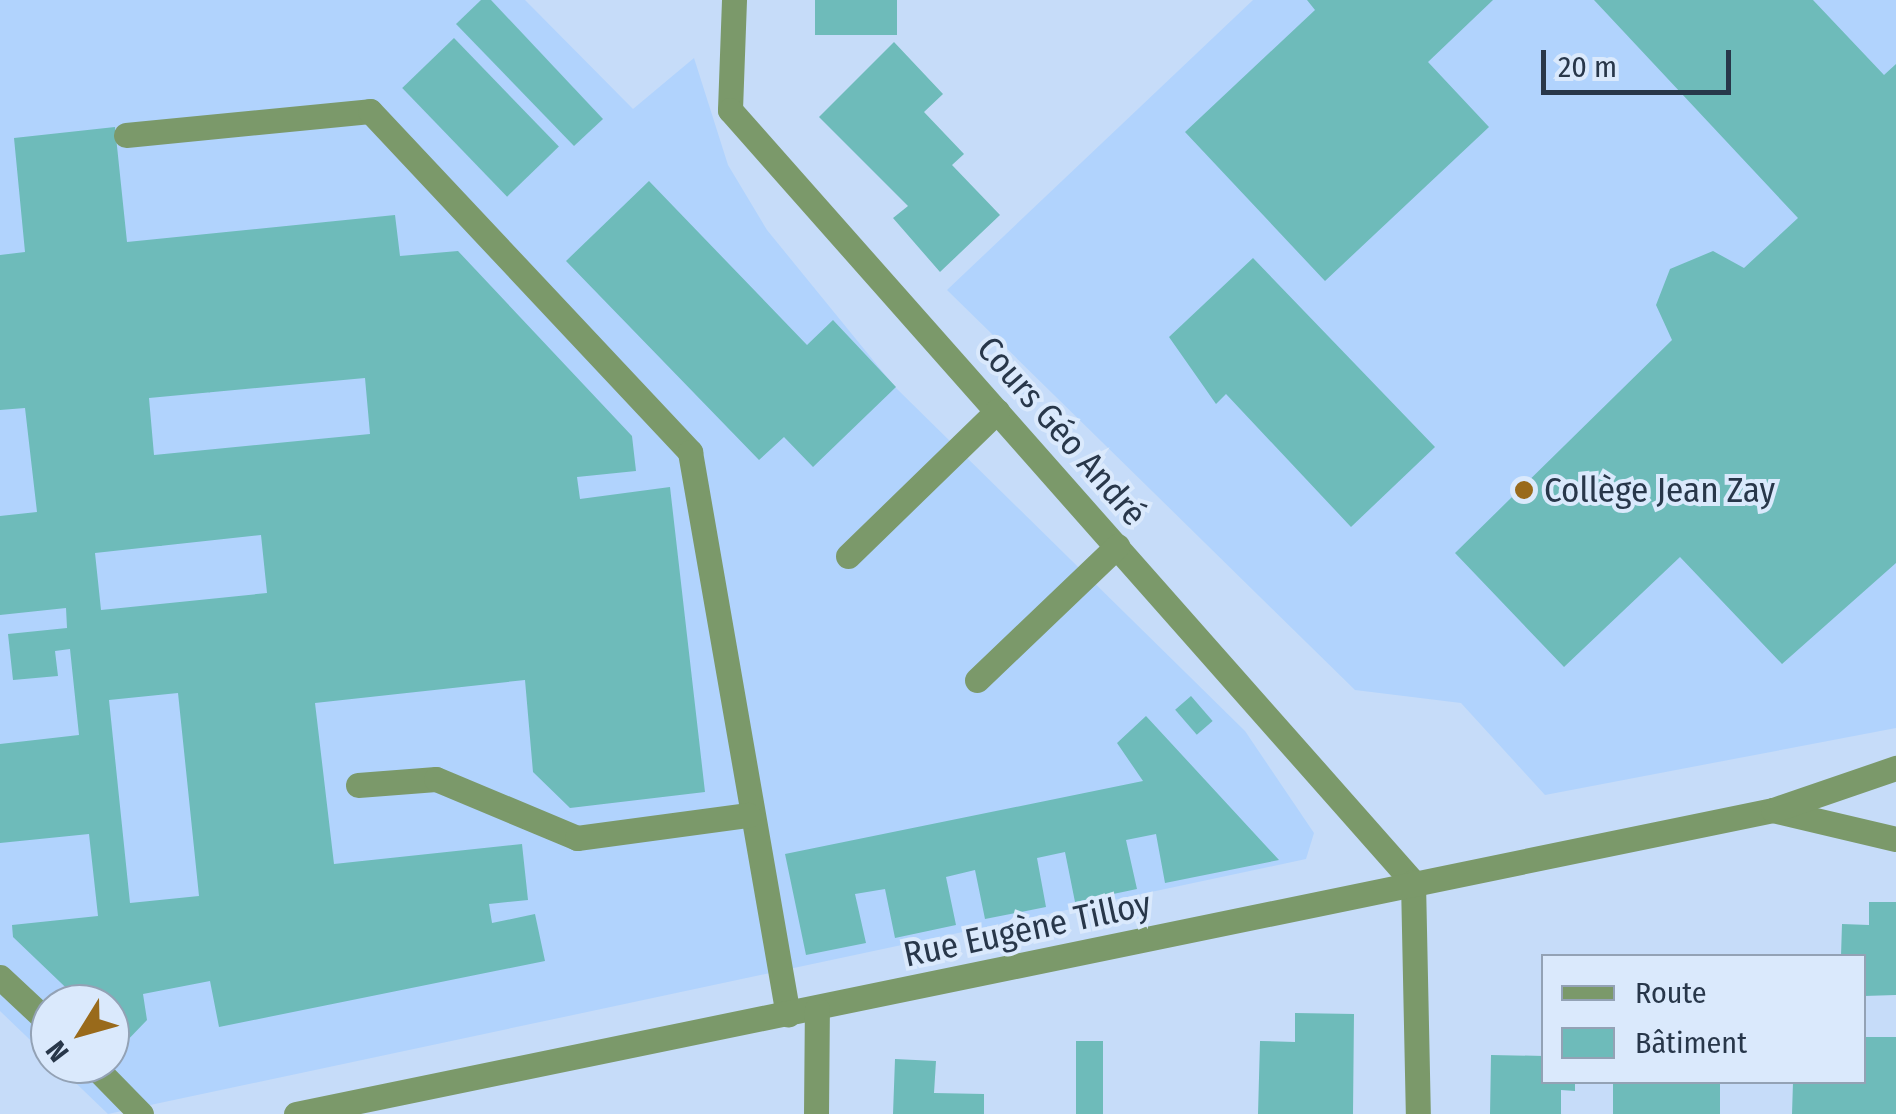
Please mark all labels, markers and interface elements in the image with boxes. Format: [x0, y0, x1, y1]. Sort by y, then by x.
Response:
scale bar [1546, 30, 1736, 92]
text: 20 m [1558, 49, 1617, 85]
street label: Cours Géo André [968, 328, 1156, 534]
place label: Collège Jean Zay [1544, 469, 1775, 511]
marker: Collège Jean Zay [1513, 479, 1535, 501]
street label: Rue Eugène Tilloy [900, 882, 1154, 976]
legend [1541, 954, 1866, 1084]
text: Route [1635, 975, 1707, 1011]
north arrow [30, 984, 130, 1084]
text: Bâtiment [1635, 1025, 1747, 1061]
text: N [39, 1035, 75, 1068]

